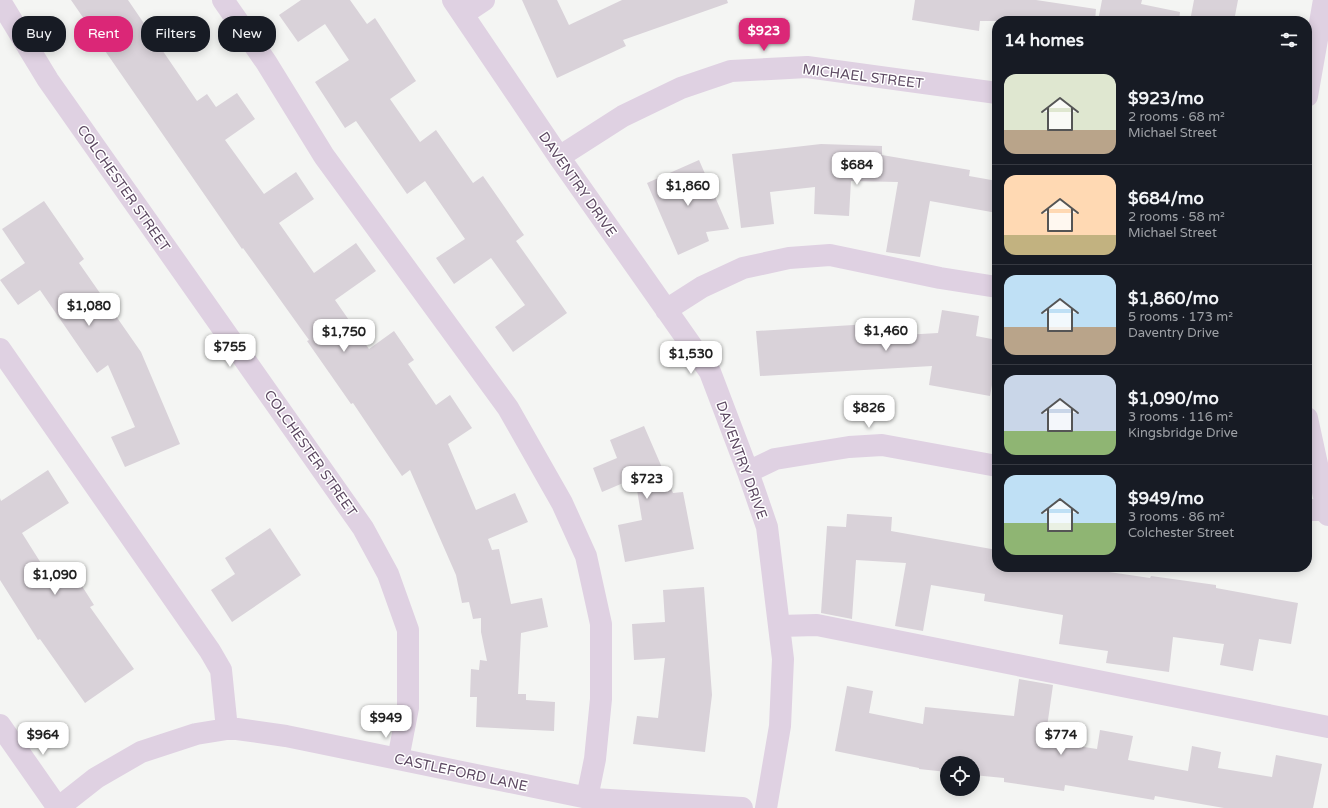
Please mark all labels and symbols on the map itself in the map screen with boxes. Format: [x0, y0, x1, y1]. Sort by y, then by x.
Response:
pin: $923 [740, 18, 788, 52]
street label: MICHAEL STREET [801, 61, 925, 92]
street label: COLCHESTER STREET [74, 122, 174, 255]
street label: DAVENTRY DRIVE [535, 129, 620, 240]
pin: $684 [833, 152, 881, 186]
pin: $1,860 [655, 173, 721, 207]
pin: $1,080 [56, 293, 122, 327]
pin: $1,460 [853, 318, 919, 352]
pin: $1,750 [311, 319, 377, 353]
pin: $755 [206, 334, 254, 368]
pin: $1,530 [658, 341, 724, 375]
street label: COLCHESTER STREET [261, 387, 361, 520]
pin: $826 [845, 395, 893, 429]
street label: DAVENTRY DRIVE [712, 399, 771, 522]
pin: $723 [623, 466, 671, 500]
pin: $1,090 [22, 562, 88, 596]
pin: $949 [362, 705, 410, 739]
pin: $964 [19, 722, 67, 756]
pin: $774 [1037, 722, 1085, 756]
street label: CASTLEFORD LANE [393, 750, 529, 795]

